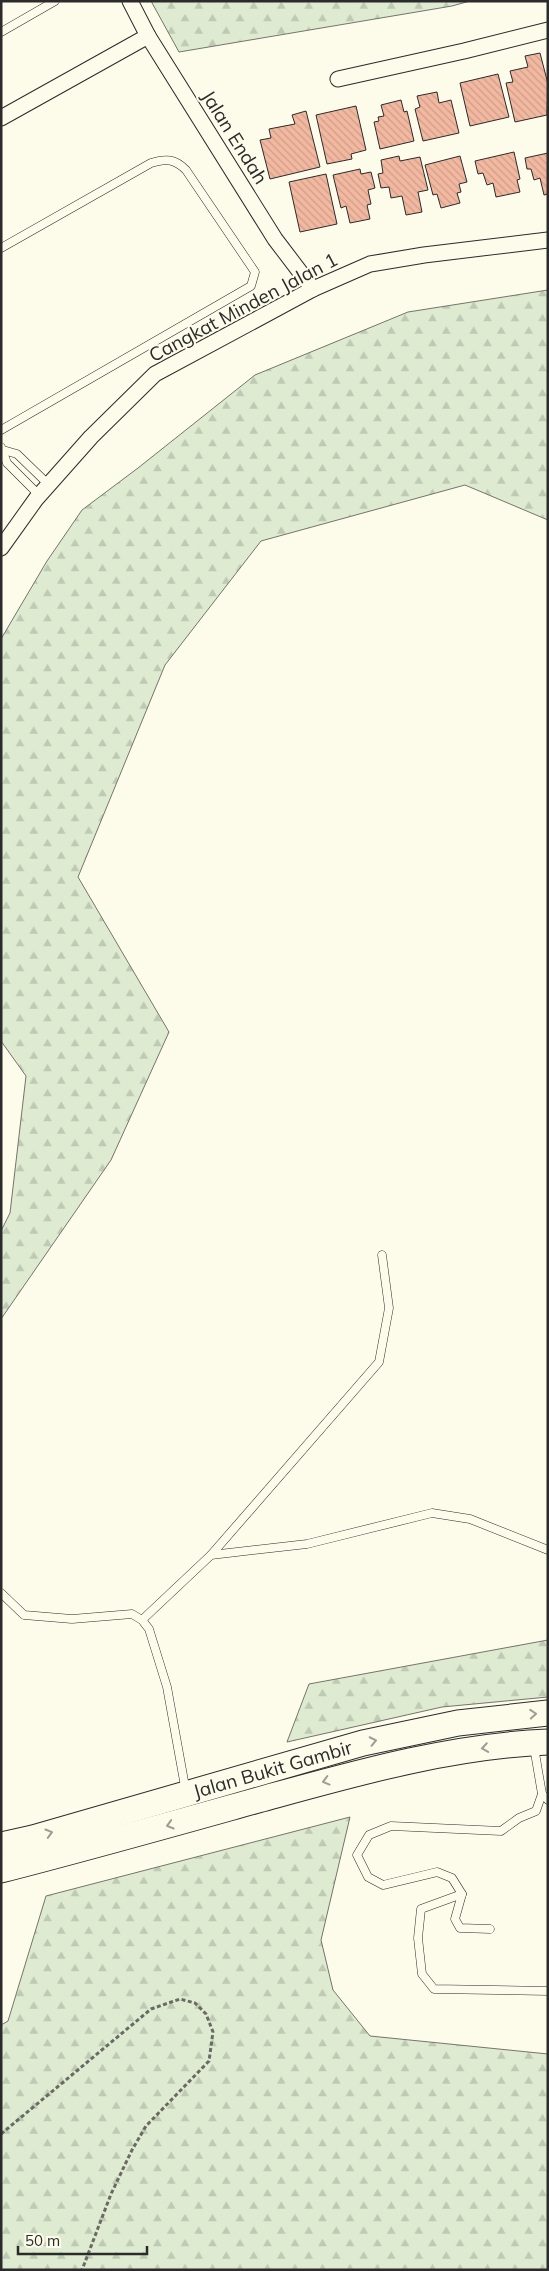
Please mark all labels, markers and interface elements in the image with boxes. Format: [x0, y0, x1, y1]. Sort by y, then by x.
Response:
street label: Jalan Endah [197, 86, 273, 188]
street label: Cangkat Minden Jalan 1 [145, 247, 341, 367]
one-way arrow [530, 1709, 538, 1720]
street label: Jalan Bukit Gambir [190, 1735, 355, 1803]
one-way arrow [369, 1736, 378, 1747]
one-way arrow [481, 1742, 489, 1753]
one-way arrow [323, 1776, 331, 1786]
one-way arrow [165, 1819, 174, 1830]
one-way arrow [44, 1829, 52, 1839]
scale bar [18, 2224, 146, 2256]
text: 50 m [25, 2231, 60, 2250]

